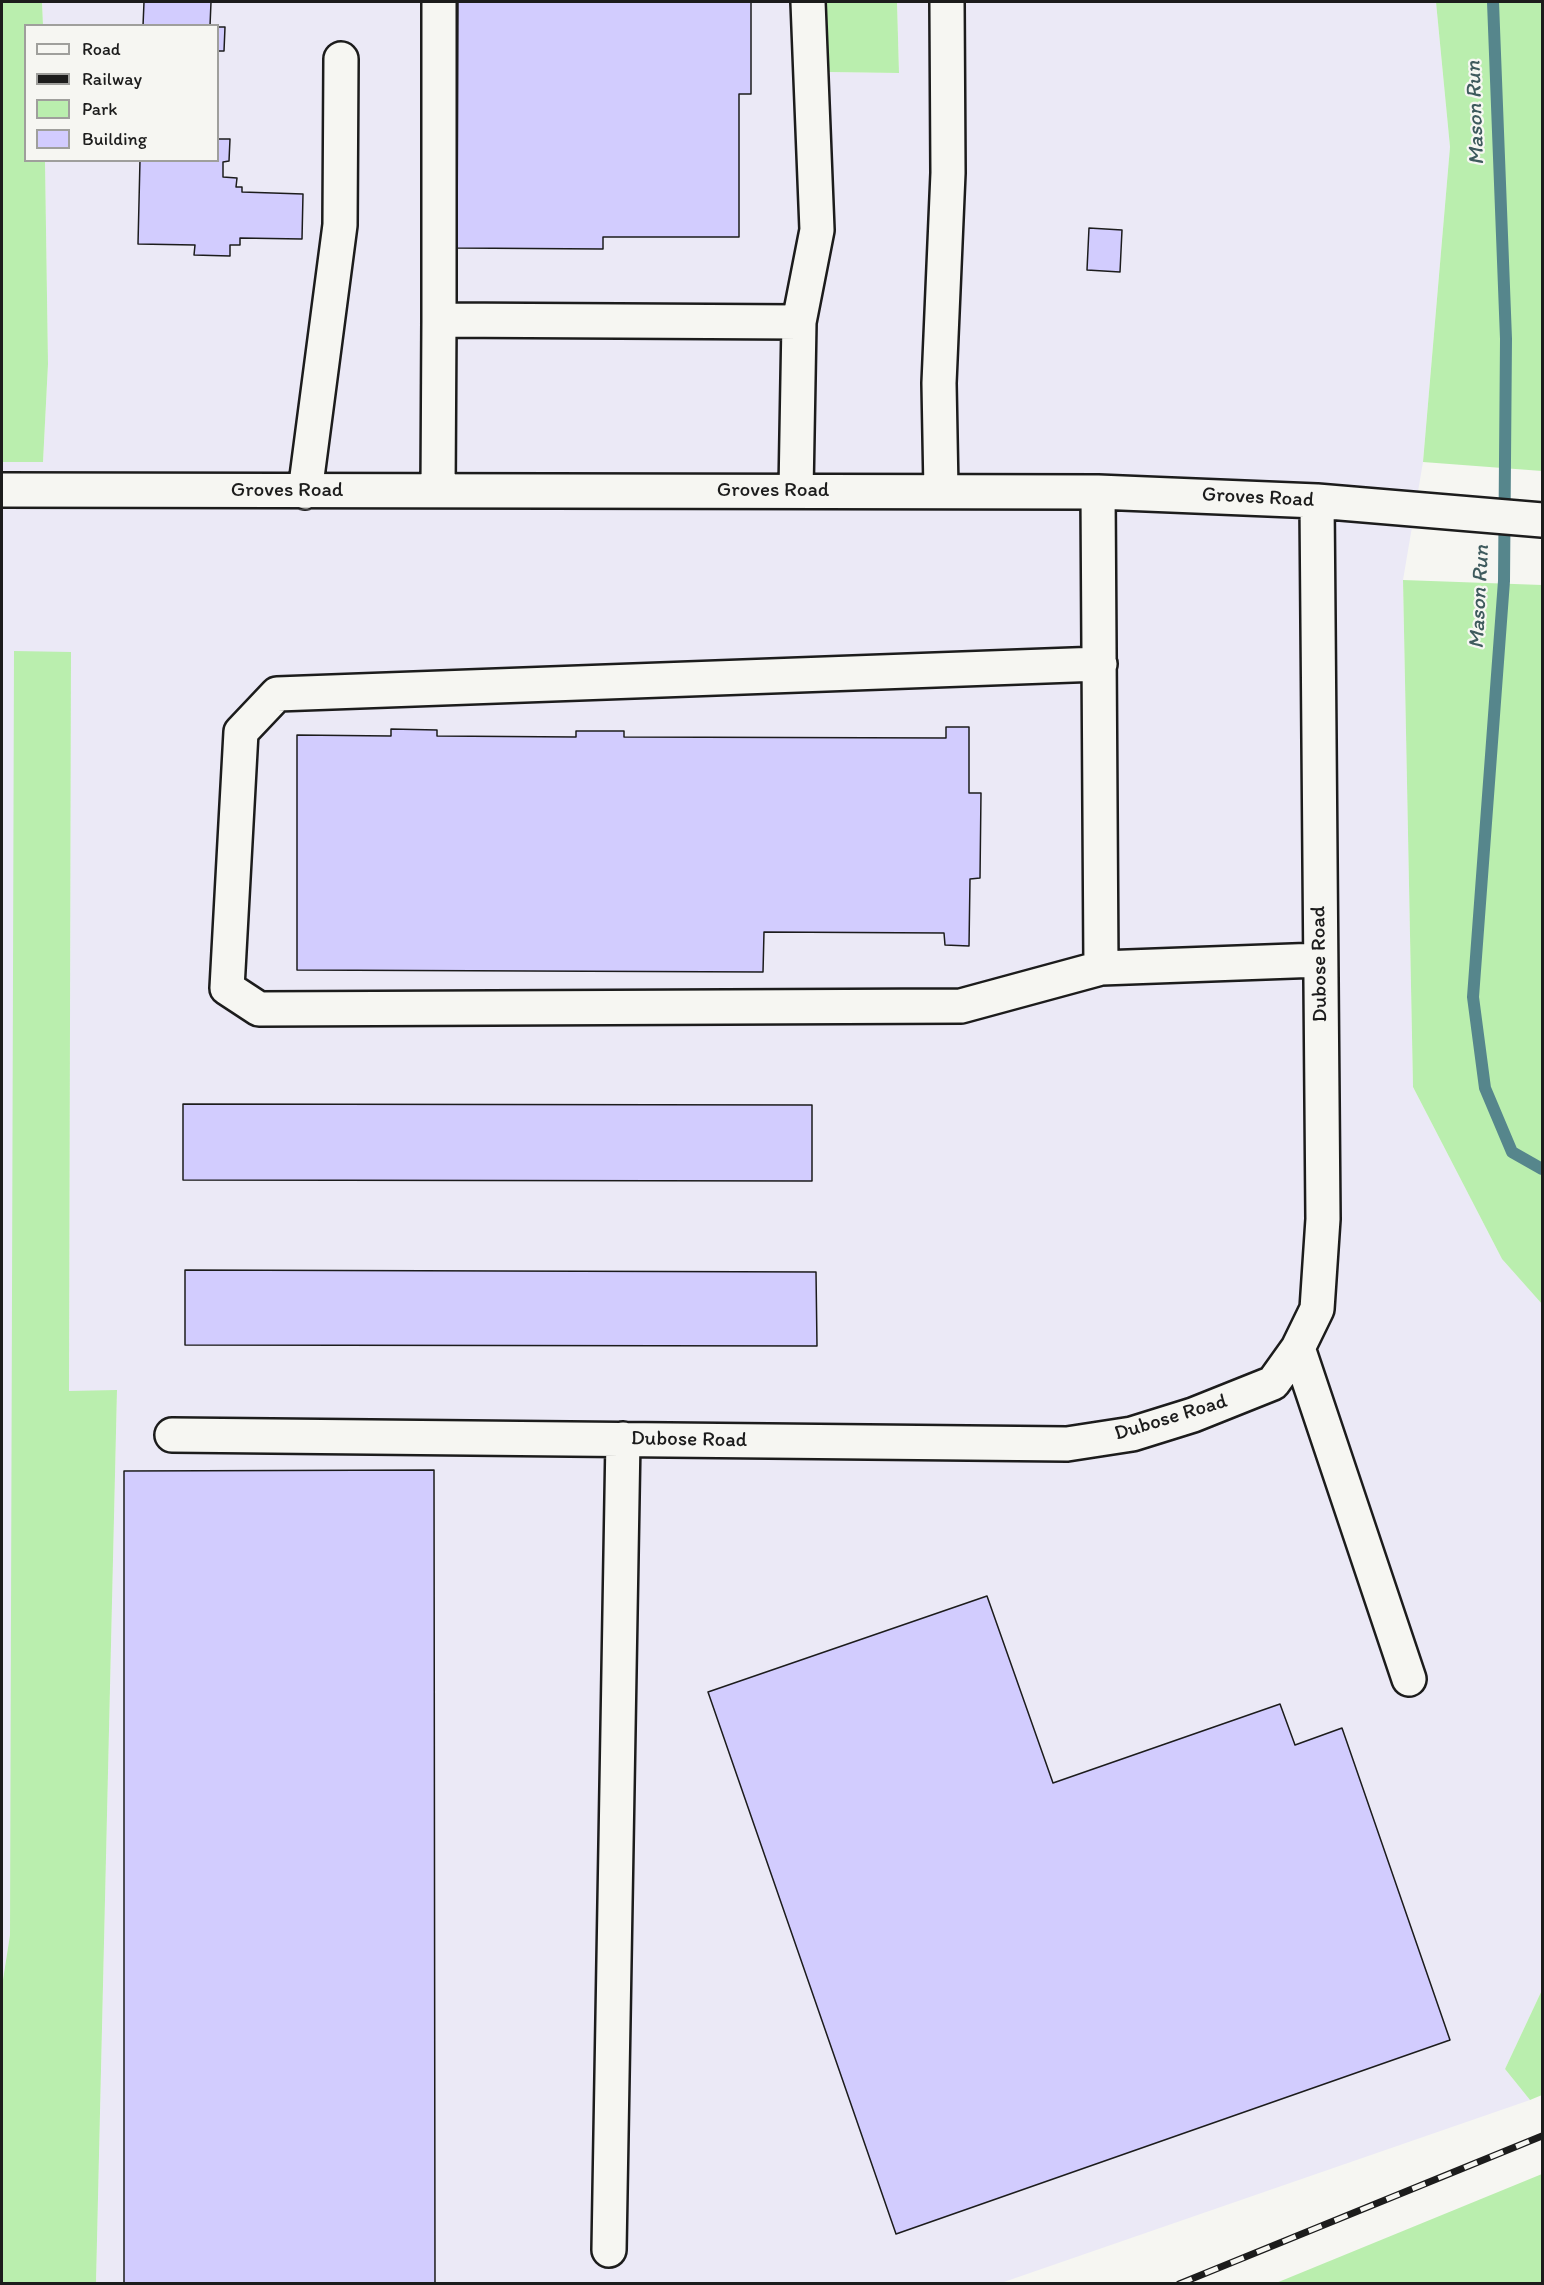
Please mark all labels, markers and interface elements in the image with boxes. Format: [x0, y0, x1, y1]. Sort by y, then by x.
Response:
legend [24, 24, 219, 162]
text: Road [82, 38, 121, 60]
water label: Mason Run [1461, 60, 1491, 166]
text: Railway [82, 68, 142, 90]
text: Park [82, 98, 117, 120]
text: Building [82, 128, 147, 150]
street label: Groves Road [231, 478, 343, 504]
street label: Groves Road [717, 478, 829, 504]
street label: Groves Road [1201, 482, 1315, 514]
water label: Mason Run [1464, 544, 1496, 650]
street label: Dubose Road [1306, 906, 1334, 1022]
street label: Dubose Road [1112, 1389, 1230, 1447]
street label: Dubose Road [631, 1426, 747, 1454]

